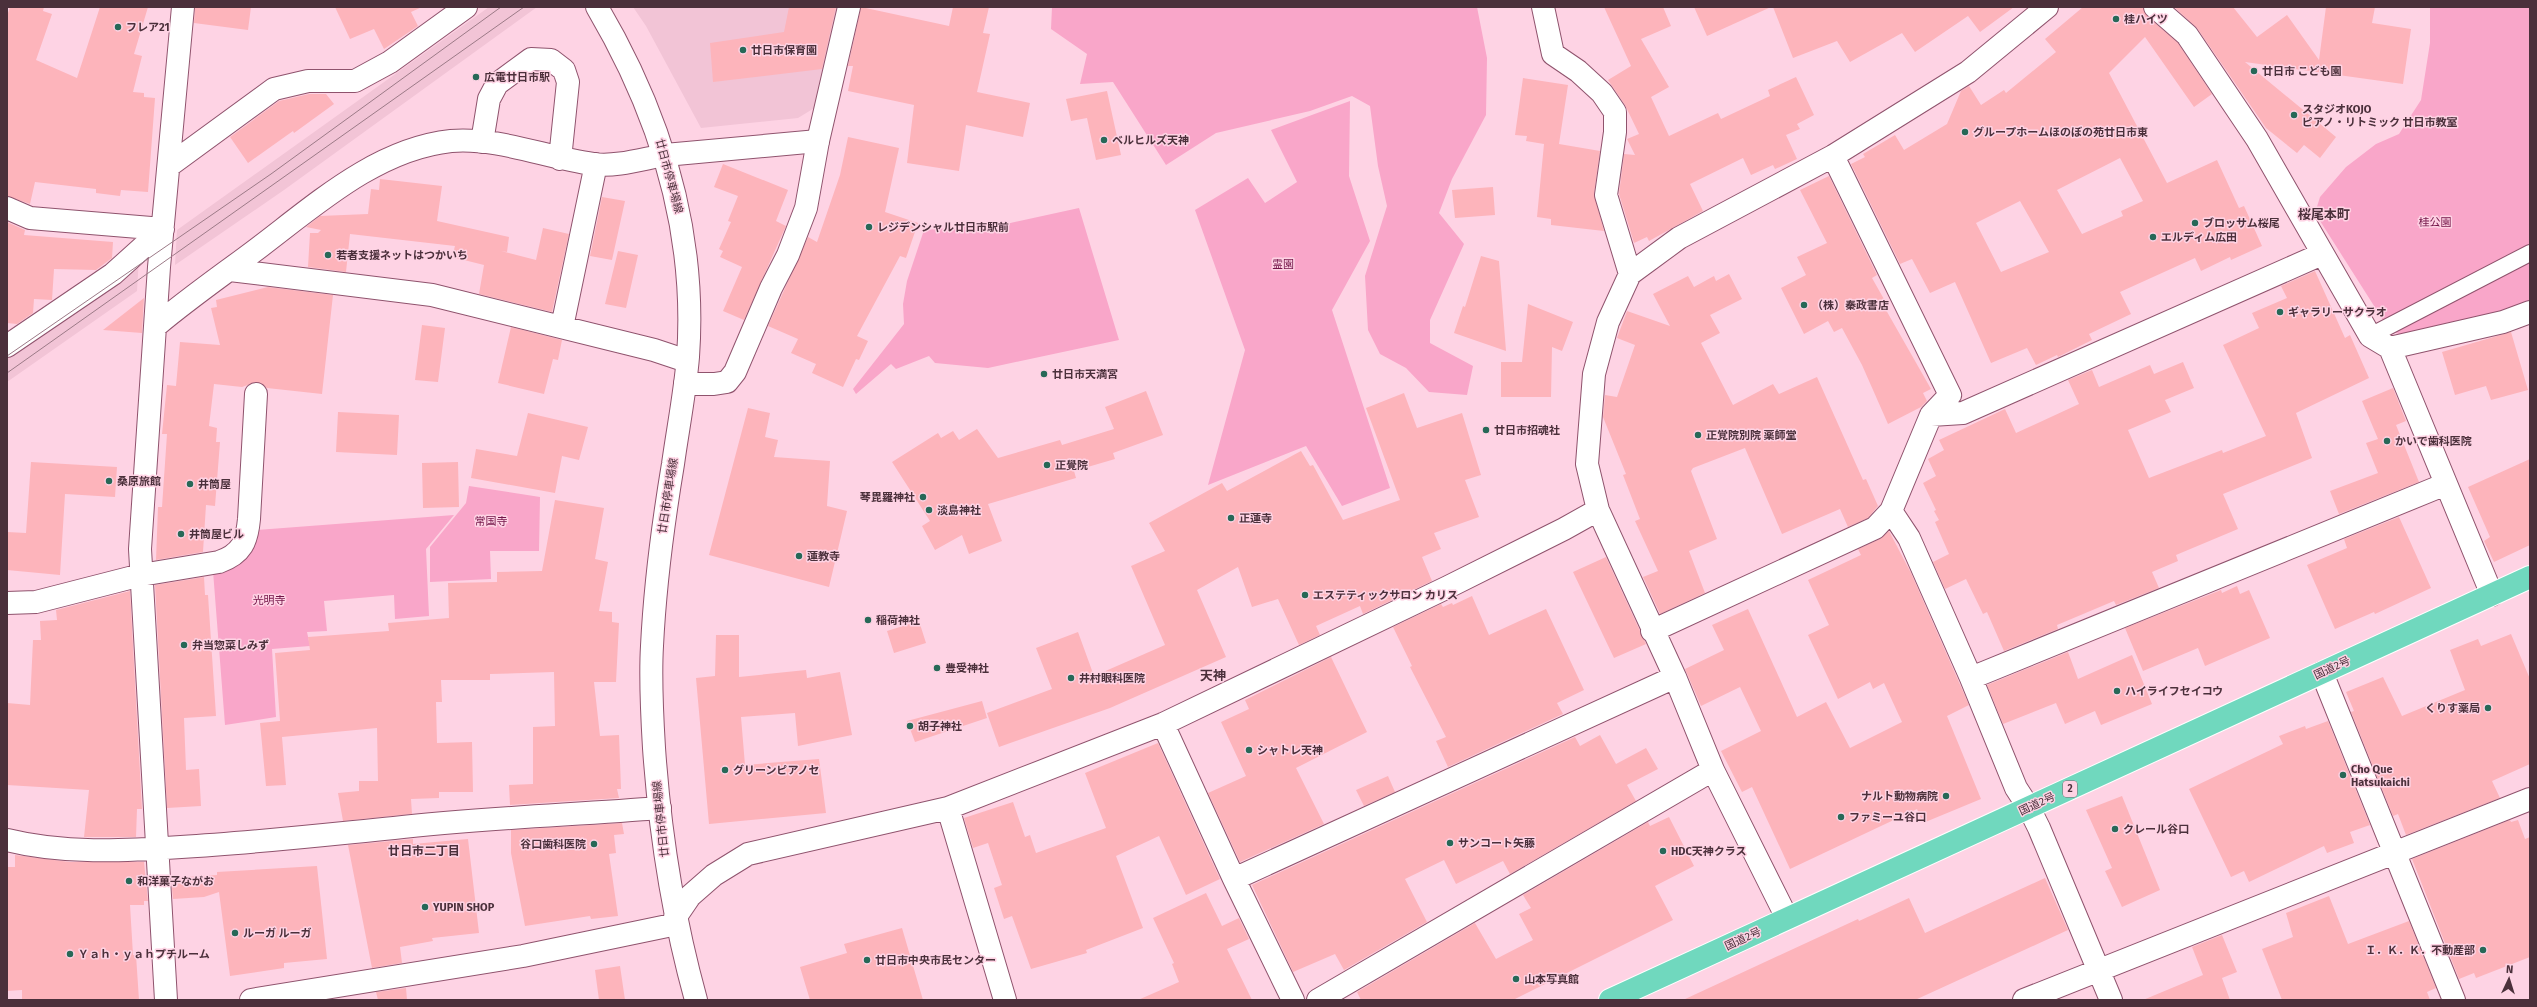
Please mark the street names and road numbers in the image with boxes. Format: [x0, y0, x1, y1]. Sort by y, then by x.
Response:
street label: 廿日市停車場線 [653, 137, 685, 215]
street label: 廿日市停車場線 [656, 457, 680, 535]
street label: 国道2号 [2312, 654, 2352, 682]
street label: 廿日市停車場線 [651, 780, 671, 858]
road number: 2 [2063, 781, 2077, 797]
street label: 国道2号 [2017, 790, 2057, 818]
street label: 国道2号 [1723, 925, 1763, 953]

